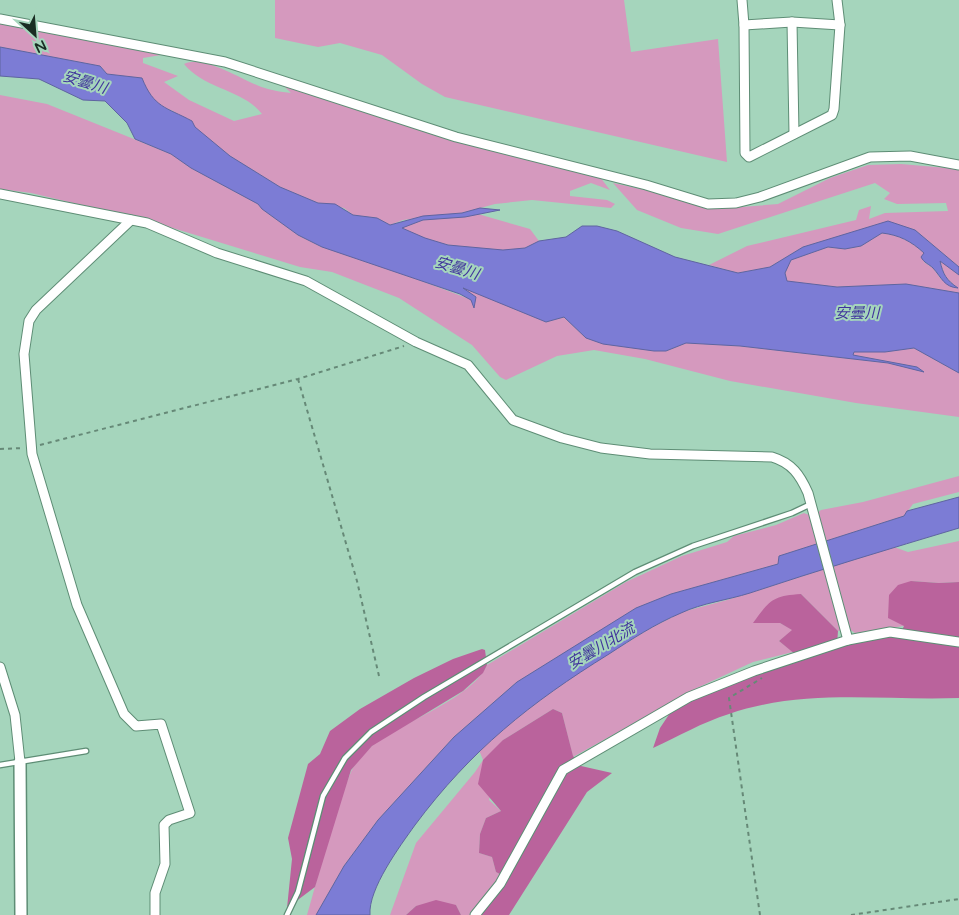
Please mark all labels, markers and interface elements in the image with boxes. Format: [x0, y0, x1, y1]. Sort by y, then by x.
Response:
north arrow [10, 10, 60, 60]
text: N [32, 36, 49, 56]
water label: 安曇川 [61, 67, 111, 98]
water label: 安曇川 [433, 253, 483, 284]
water label: 安曇川 [834, 304, 881, 322]
water label: 安曇川北流 [564, 618, 639, 673]

